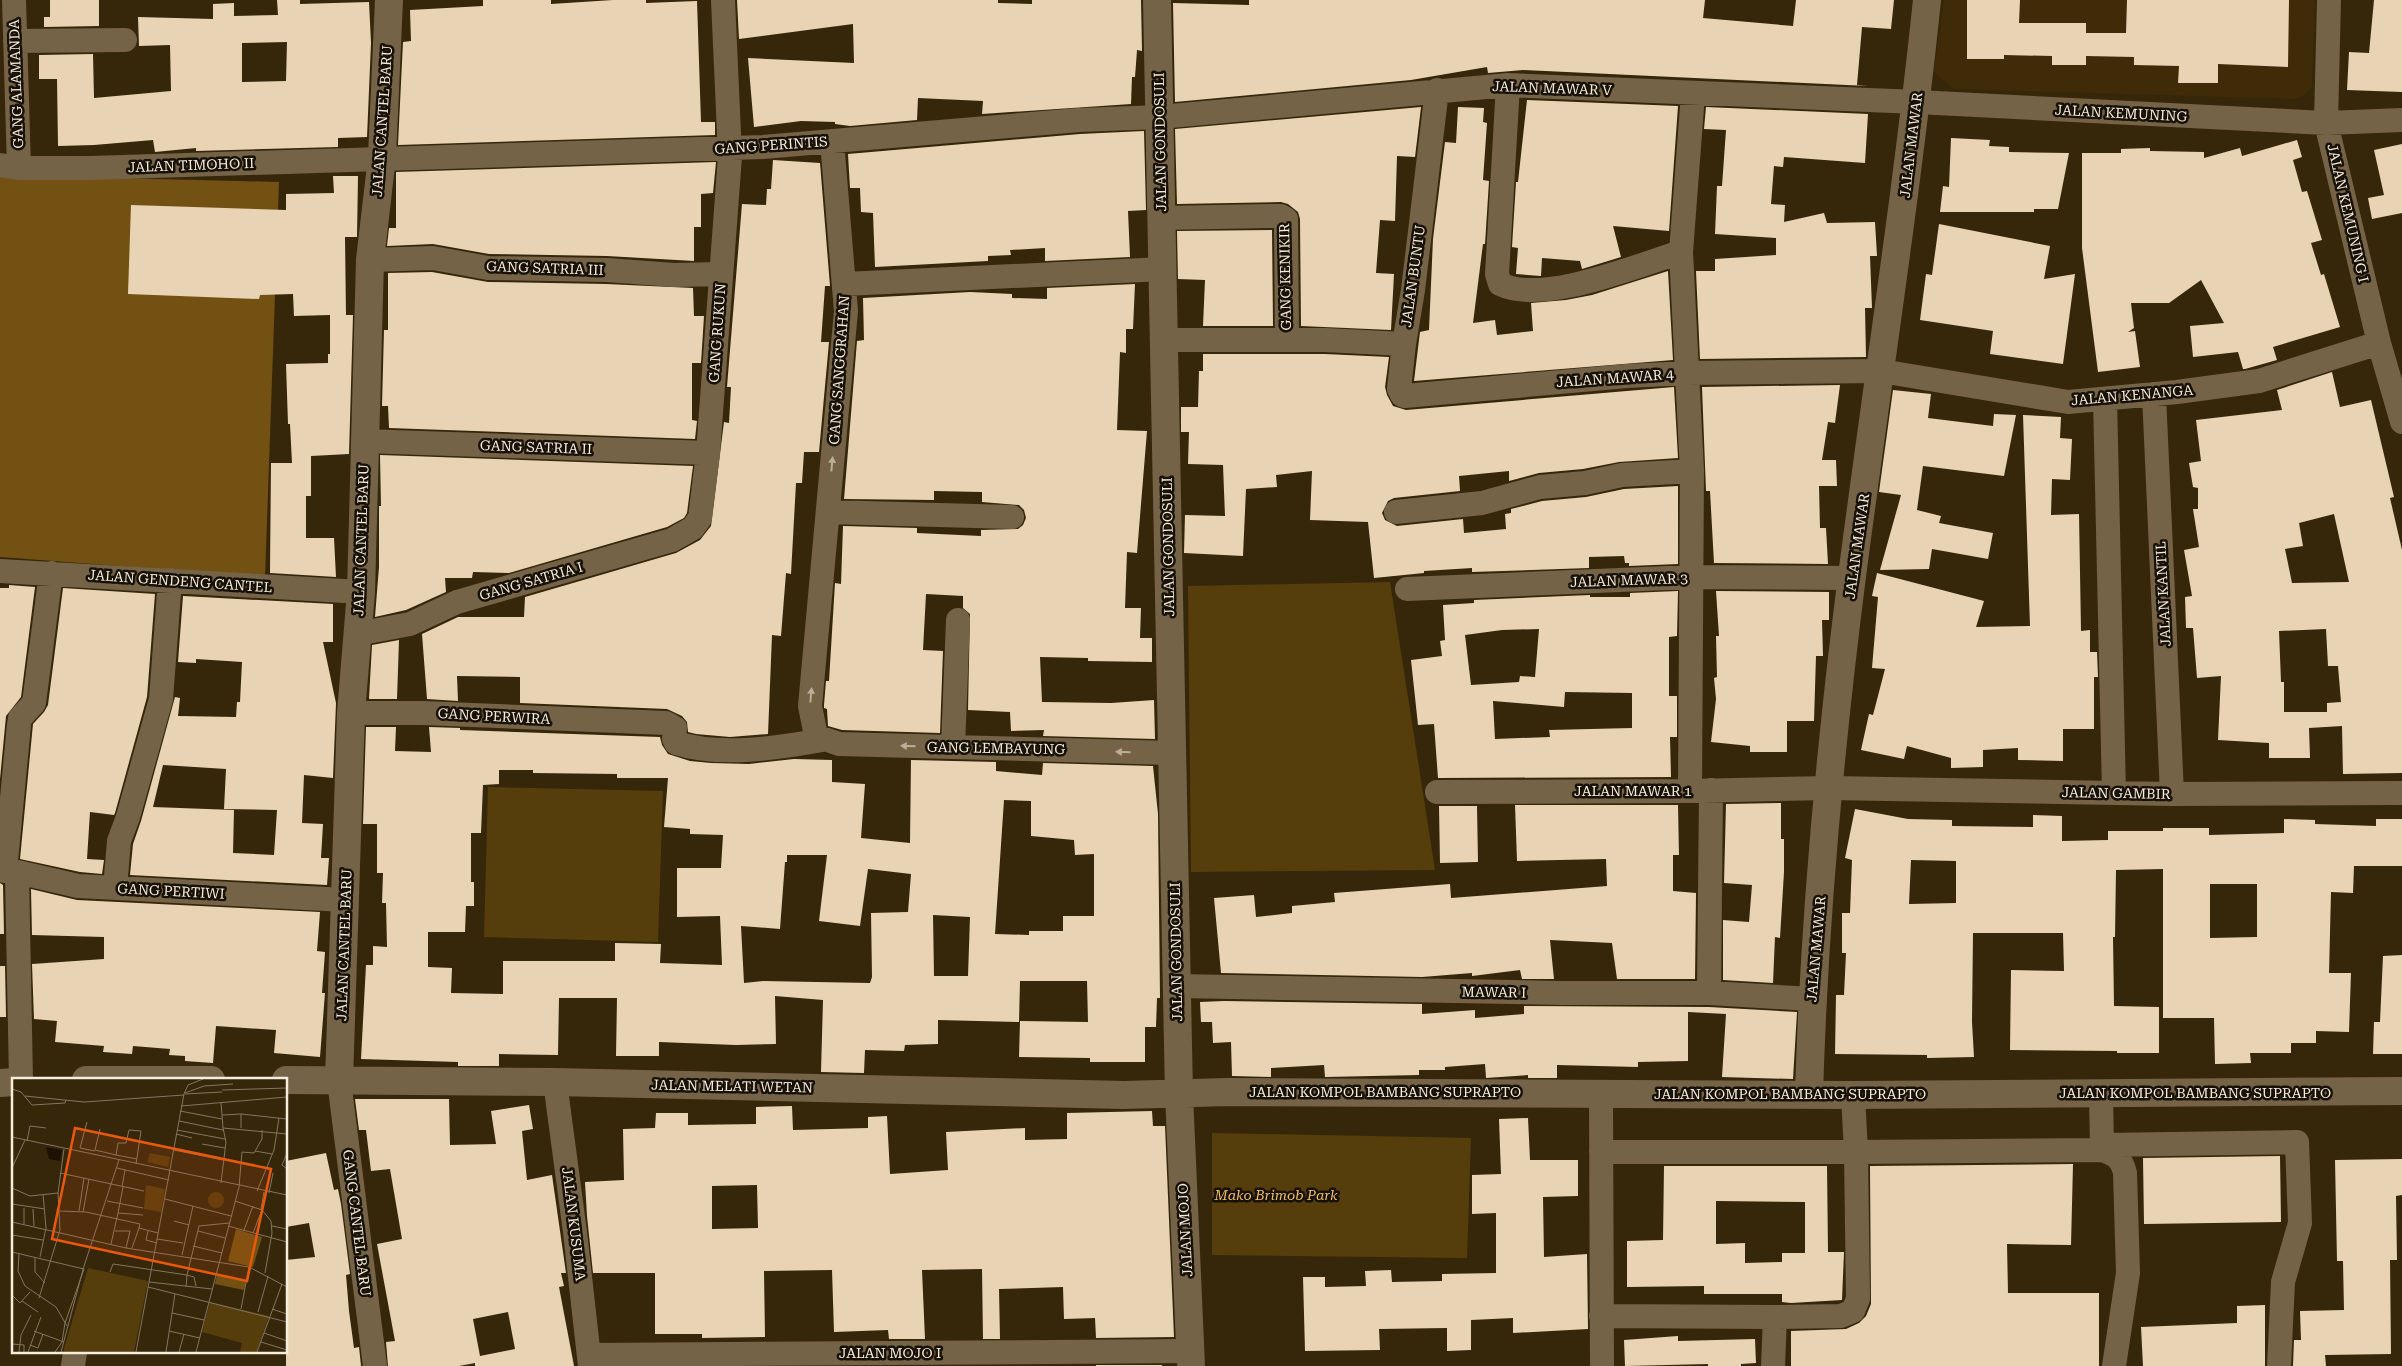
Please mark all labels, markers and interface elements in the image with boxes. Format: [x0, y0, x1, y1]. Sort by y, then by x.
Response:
street label: GANG ALAMANDA [6, 19, 26, 149]
street label: JALAN CANTEL BARU [369, 45, 395, 197]
street label: JALAN GONDOSULI [1151, 72, 1169, 212]
street label: JALAN MAWAR V [1492, 78, 1612, 98]
street label: JALAN MAWAR [1897, 91, 1925, 199]
street label: JALAN KEMUNING [2054, 102, 2188, 124]
street label: GANG PERINTIS [714, 133, 829, 157]
street label: JALAN KEMUNING I [2324, 142, 2372, 284]
street label: JALAN TIMOHO II [128, 155, 254, 175]
street label: GANG KENIKIR [1276, 223, 1294, 331]
street label: JALAN BUNTU [1398, 224, 1428, 328]
street label: GANG SATRIA III [486, 258, 604, 278]
street label: GANG RUKUN [706, 283, 728, 383]
street label: GANG SANGGRAHAN [826, 295, 852, 445]
street label: JALAN MAWAR 4 [1556, 366, 1674, 390]
street label: JALAN KENANGA [2070, 382, 2194, 408]
street label: GANG SATRIA II [480, 437, 592, 457]
one-way arrow [828, 455, 836, 471]
street label: JALAN CANTEL BARU [350, 464, 372, 616]
street label: JALAN GONDOSULI [1159, 477, 1177, 617]
street label: JALAN MAWAR [1842, 492, 1872, 600]
street label: JALAN KANTIL [2152, 541, 2174, 647]
street label: GANG SATRIA I [477, 559, 585, 603]
street label: JALAN GENDENG CANTEL [87, 567, 273, 595]
street label: JALAN MAWAR 3 [1570, 570, 1688, 590]
one-way arrow [808, 687, 816, 703]
street label: GANG PERWIRA [437, 705, 551, 727]
street label: GANG LEMBAYUNG [927, 739, 1066, 757]
one-way arrow [900, 742, 916, 750]
one-way arrow [1115, 747, 1131, 755]
street label: JALAN MAWAR 1 [1574, 783, 1692, 799]
street label: JALAN GAMBIR [2061, 784, 2171, 802]
street label: JALAN CANTEL BARU [333, 869, 355, 1021]
street label: GANG PERTIWI [117, 880, 225, 902]
street label: JALAN GONDOSULI [1167, 882, 1185, 1022]
street label: JALAN MAWAR [1803, 895, 1829, 1003]
street label: MAWAR I [1462, 983, 1526, 1001]
street label: JALAN MELATI WETAN [651, 1077, 813, 1095]
inset map [12, 1078, 288, 1354]
street label: JALAN KOMPOL BAMBANG SUPRAPTO [1249, 1084, 1521, 1100]
street label: JALAN KOMPOL BAMBANG SUPRAPTO [2059, 1085, 2331, 1101]
street label: JALAN KOMPOL BAMBANG SUPRAPTO [1654, 1086, 1926, 1102]
street label: GANG CANTEL BARU [340, 1149, 374, 1297]
street label: JALAN KUSUMA [559, 1166, 589, 1282]
street label: JALAN MOJO [1175, 1183, 1195, 1277]
park label: Mako Brimob Park [1214, 1187, 1338, 1203]
street label: JALAN MOJO I [839, 1345, 941, 1361]

